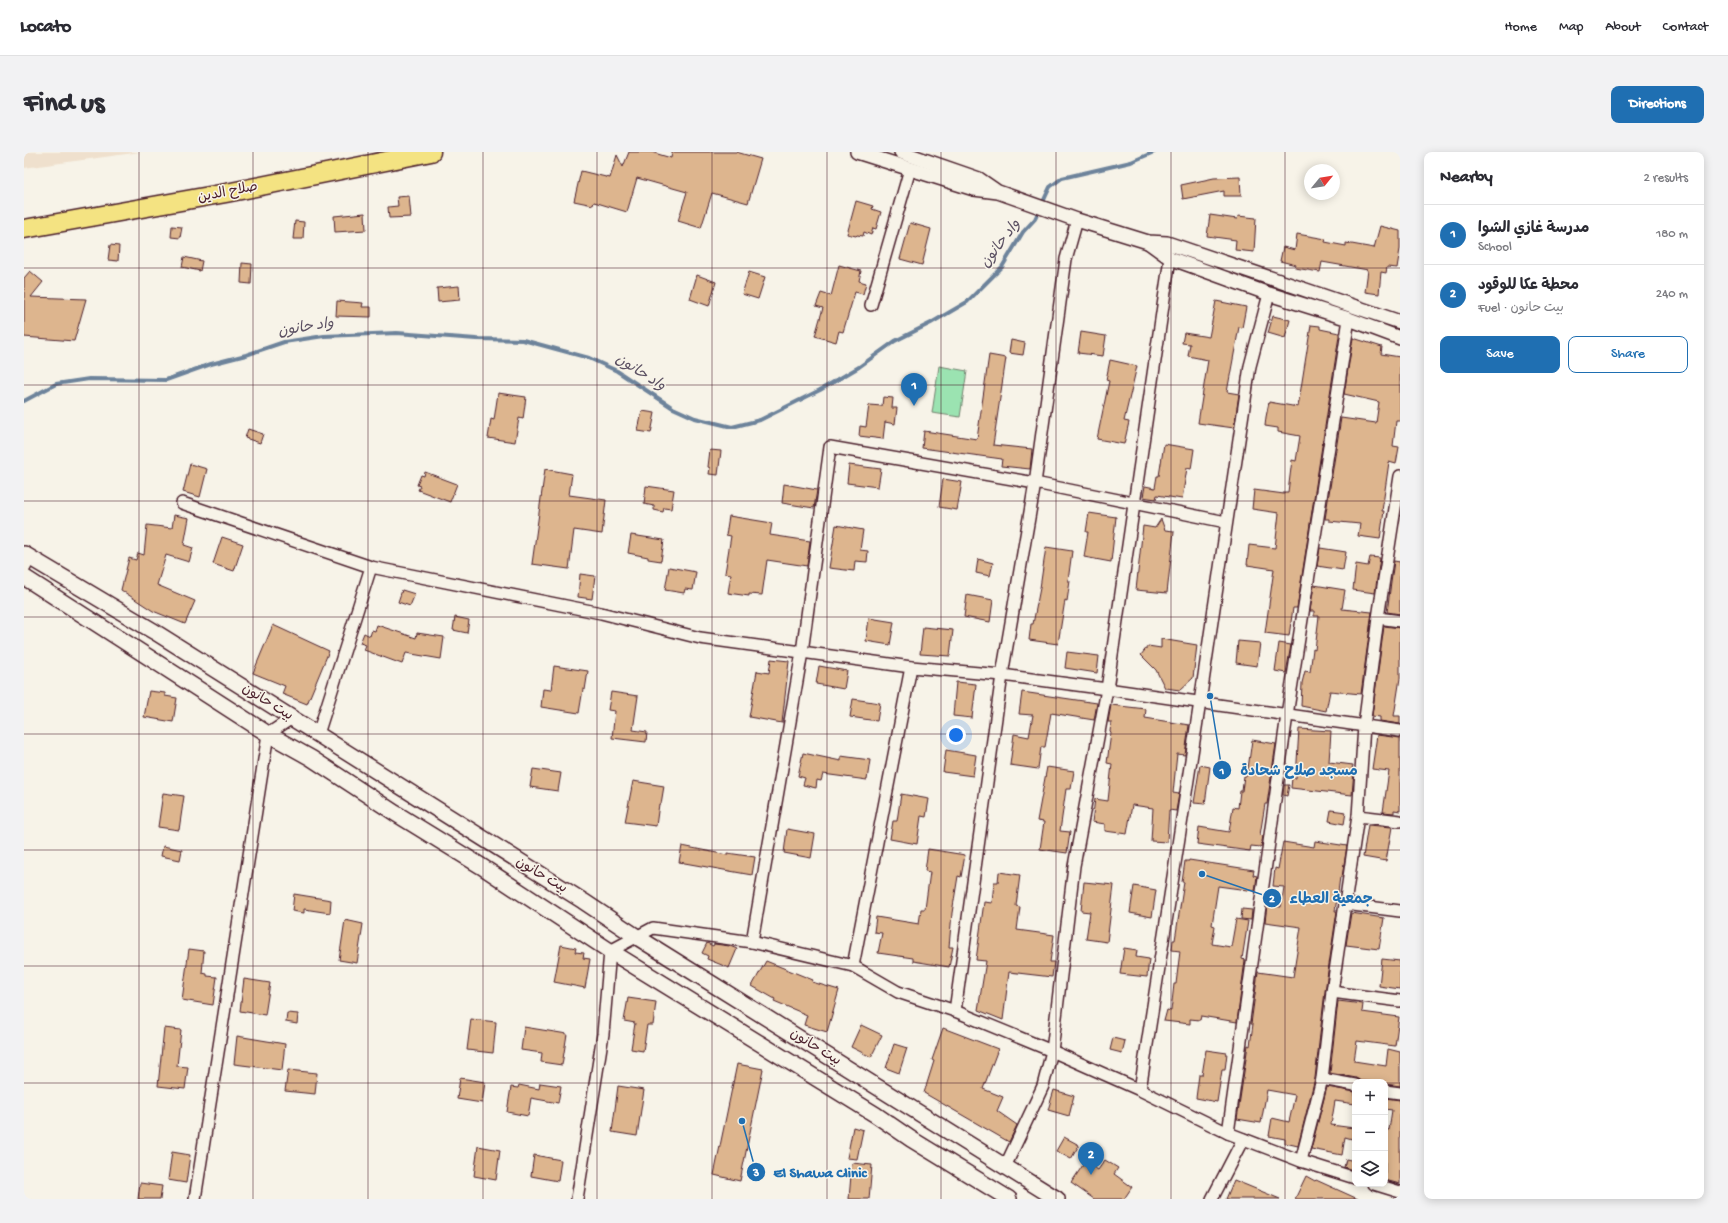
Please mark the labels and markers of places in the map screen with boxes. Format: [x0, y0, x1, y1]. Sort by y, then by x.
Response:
pin: 1 [901, 373, 927, 406]
callout: مسجد صلاح شحادة [1212, 757, 1366, 784]
callout: جمعية العطاء [1262, 885, 1381, 912]
pin: 2 [1078, 1142, 1104, 1175]
callout: El Shawa Clinic [746, 1159, 875, 1186]

